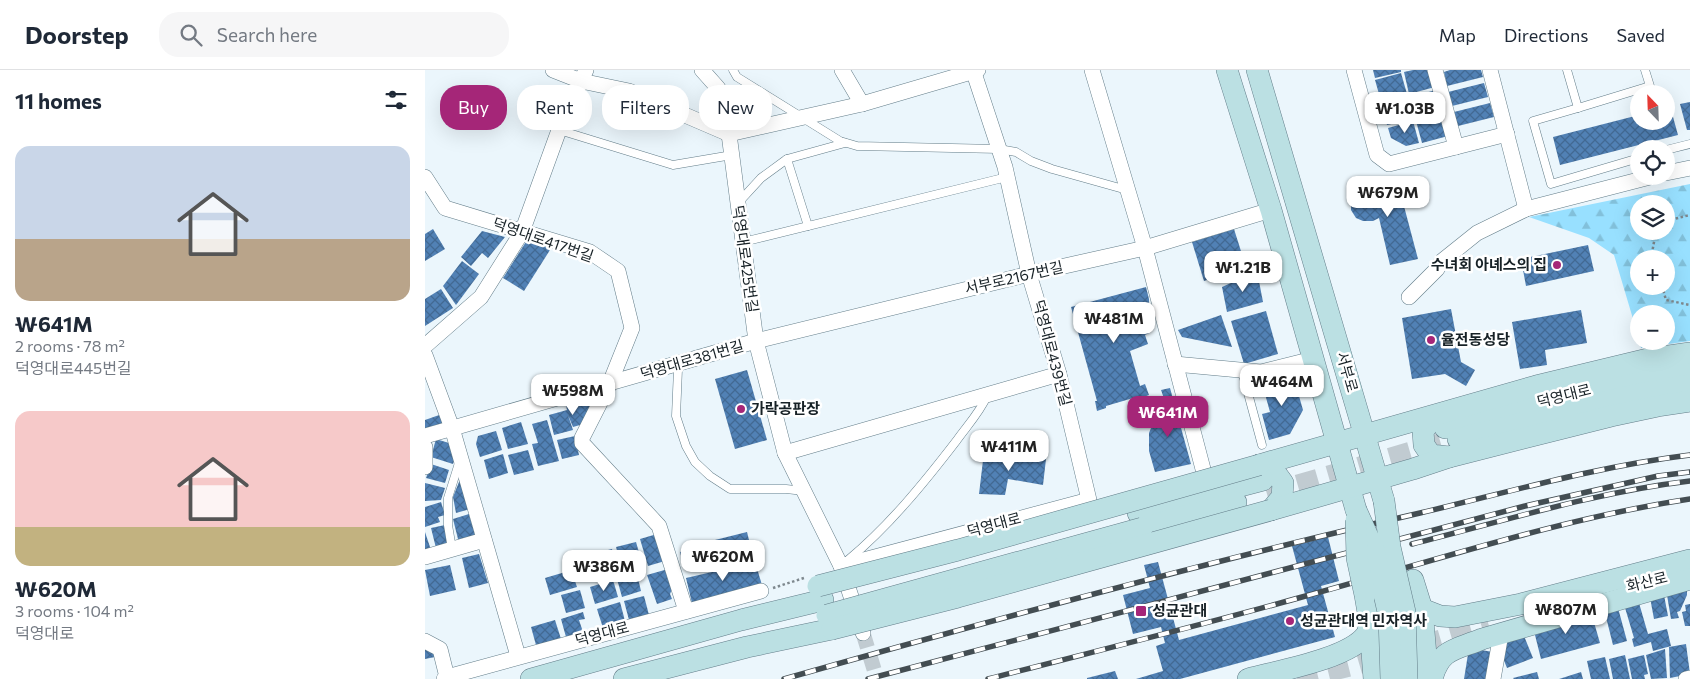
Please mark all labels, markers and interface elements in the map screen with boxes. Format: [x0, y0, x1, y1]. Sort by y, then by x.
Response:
search box [159, 12, 509, 57]
text: Doorstep [25, 20, 129, 49]
icon: search [177, 21, 205, 49]
text: Search here [217, 23, 317, 46]
text: Map [1439, 24, 1476, 46]
text: Directions [1504, 24, 1588, 46]
text: Saved [1616, 24, 1665, 46]
chip: Buy [440, 85, 507, 130]
chip: Rent [517, 85, 592, 130]
chip: Filters [602, 85, 689, 130]
chip: New [699, 85, 772, 130]
north arrow [1630, 85, 1675, 130]
map controls [1630, 85, 1675, 350]
icon: filters [382, 86, 410, 114]
text: 11 homes [15, 88, 102, 113]
pin: ₩1.03B [1364, 92, 1446, 134]
text: ₩1.03B [1376, 98, 1434, 117]
button: locate [1630, 140, 1675, 185]
pin: ₩679M [1353, 176, 1423, 218]
icon: home [168, 179, 258, 269]
text: ₩679M [1357, 182, 1419, 201]
button: layers [1630, 195, 1675, 240]
street label: 덕영대로425번길 [730, 204, 762, 314]
street label: 덕영대로417번길 [490, 213, 596, 265]
pin: ₩1.21B [1202, 250, 1284, 293]
button: + [1630, 250, 1675, 295]
place label: 수녀회 아녜스의 집 [1431, 255, 1547, 273]
street label: 서부로2167번길 [963, 257, 1065, 297]
text: ₩1.21B [1215, 257, 1271, 276]
marker: 수녀회 아녜스의 집 [1551, 259, 1563, 271]
street label: 덕영대로439번길 [1030, 298, 1076, 408]
pin: ₩481M [1079, 302, 1149, 344]
button: − [1630, 305, 1675, 350]
text: ₩481M [1084, 308, 1144, 327]
text: ₩641M [15, 311, 93, 336]
place label: 율전동성당 [1441, 330, 1510, 348]
marker: 율전동성당 [1425, 334, 1437, 346]
text: 2 rooms · 78 m² [15, 336, 125, 355]
street label: 덕영대로381번길 [638, 336, 746, 382]
street label: 서부로 [1334, 349, 1362, 394]
text: 덕영대로445번길 [15, 358, 132, 377]
pin: ₩464M [1247, 364, 1317, 407]
text: ₩464M [1251, 371, 1313, 390]
pin: ₩598M [538, 374, 608, 416]
text: ₩598M [542, 380, 604, 399]
street label: 덕영대로 [1535, 380, 1593, 410]
pin: ₩641M [1133, 396, 1203, 438]
place label: 가락공판장 [751, 399, 820, 417]
text: ₩641M [1138, 402, 1198, 421]
marker: 가락공판장 [735, 403, 747, 415]
pin: ₩411M [974, 430, 1044, 472]
text: ₩411M [981, 436, 1037, 455]
icon: home [168, 444, 258, 534]
street label: 덕영대로 [965, 508, 1023, 540]
pin: ₩620M [688, 540, 758, 582]
text: ₩620M [692, 546, 754, 565]
pin: ₩386M [569, 550, 639, 592]
text: ₩386M [573, 556, 635, 575]
street label: 화산로 [1624, 567, 1669, 595]
text: ₩620M [15, 576, 97, 601]
pin: ₩807M [1531, 592, 1601, 635]
text: ₩807M [1535, 599, 1597, 618]
text: 3 rooms · 104 m² [15, 601, 134, 620]
place label: 성균관대 [1152, 601, 1207, 619]
marker: 성균관대 [1134, 604, 1148, 618]
place label: 성균관대역 민자역사 [1300, 611, 1427, 629]
marker: 성균관대역 민자역사 [1284, 615, 1296, 627]
street label: 덕영대로 [573, 617, 631, 649]
text: 덕영대로 [15, 623, 74, 642]

